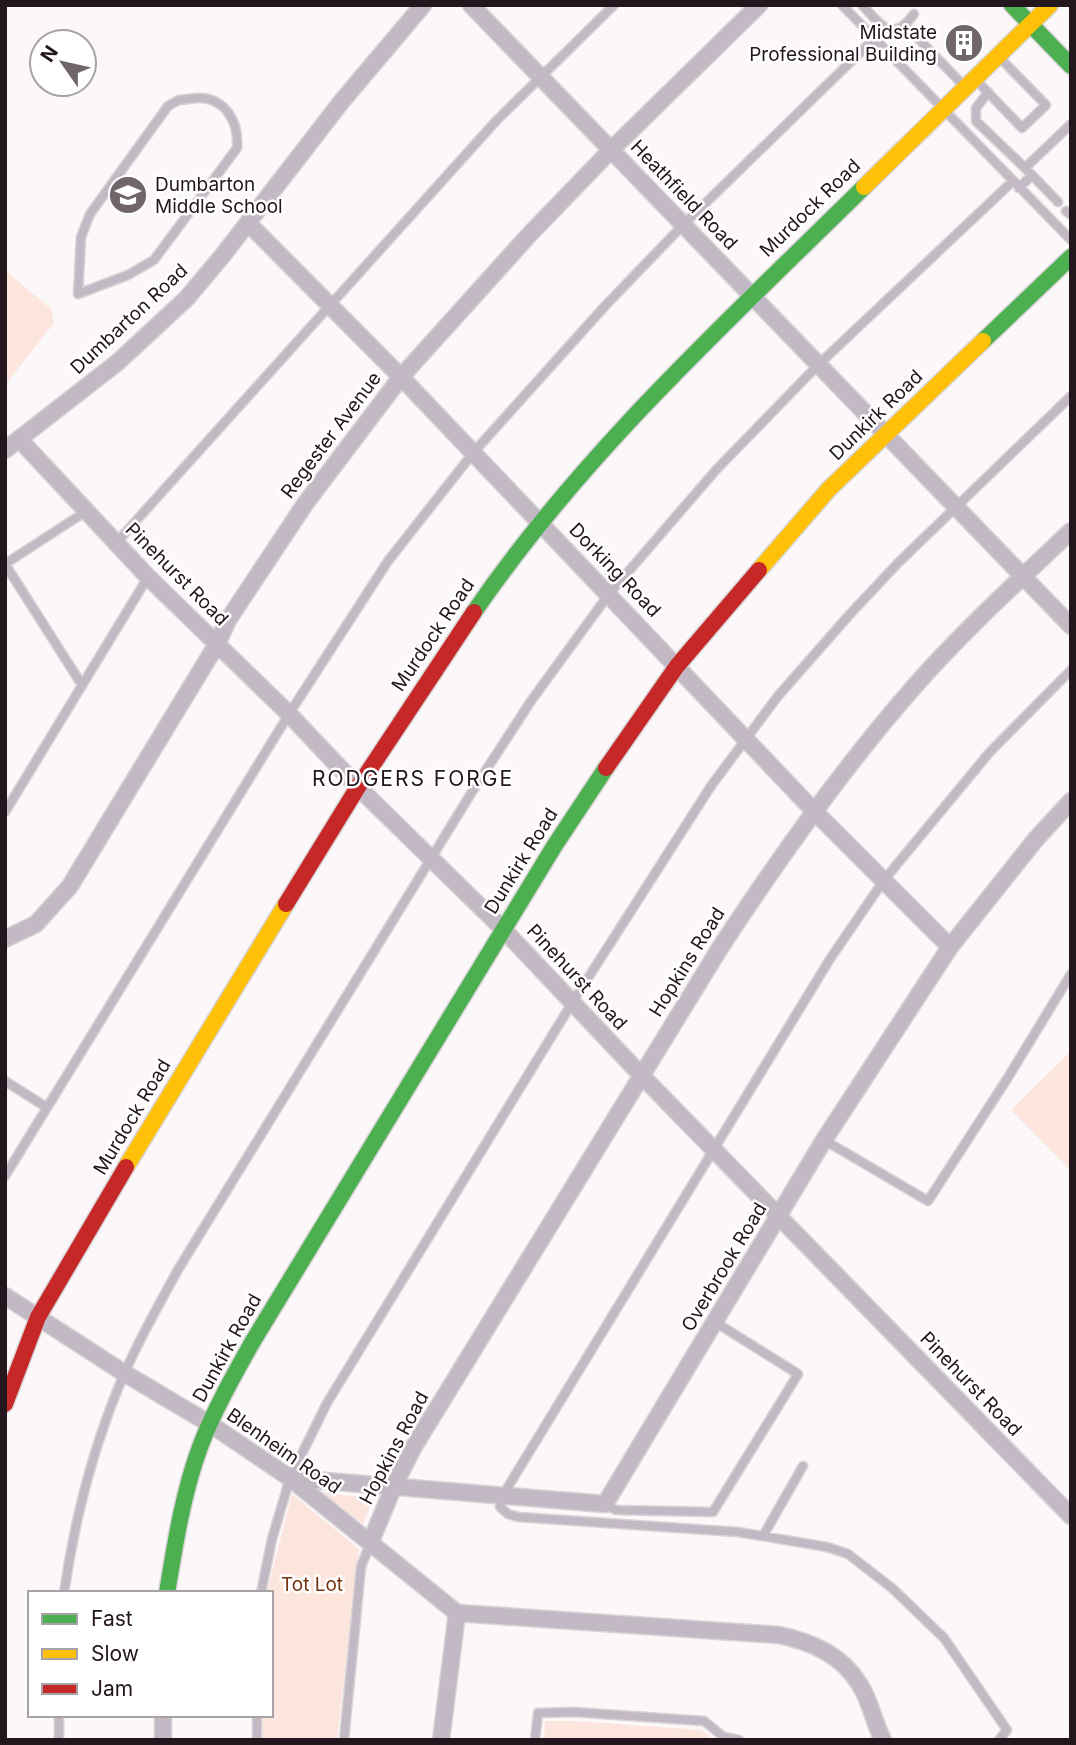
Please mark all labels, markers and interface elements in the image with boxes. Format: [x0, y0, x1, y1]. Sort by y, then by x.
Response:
place label: Midstate Professional Building [749, 21, 937, 66]
building icon: Midstate Professional Building [943, 22, 985, 64]
north arrow [28, 28, 98, 98]
text: N [36, 41, 63, 66]
street label: Heathfield Road [626, 135, 742, 255]
street label: Murdock Road [755, 154, 865, 262]
place label: Dumbarton Middle School [155, 173, 283, 218]
school or university icon: Dumbarton Middle School [107, 174, 149, 216]
street label: Dumbarton Road [66, 259, 192, 379]
street label: Dunkirk Road [825, 365, 927, 465]
street label: Regester Avenue [276, 367, 386, 503]
street label: Pinehurst Road [121, 518, 233, 630]
street label: Dorking Road [564, 518, 666, 622]
street label: Murdock Road [387, 574, 479, 696]
district label: RODGERS FORGE [312, 766, 514, 791]
street label: Dunkirk Road [479, 804, 563, 918]
street label: Hopkins Road [644, 903, 730, 1021]
street label: Pinehurst Road [522, 919, 632, 1035]
street label: Murdock Road [88, 1055, 176, 1179]
street label: Overbrook Road [676, 1198, 772, 1336]
street label: Dunkirk Road [188, 1290, 266, 1406]
street label: Pinehurst Road [915, 1327, 1027, 1441]
street label: Hopkins Road [355, 1388, 433, 1508]
street label: Blenheim Road [222, 1403, 346, 1499]
park label: Tot Lot [281, 1573, 343, 1596]
legend [28, 1591, 273, 1717]
text: Fast [91, 1606, 133, 1631]
text: Slow [91, 1641, 139, 1666]
text: Jam [91, 1676, 133, 1701]

